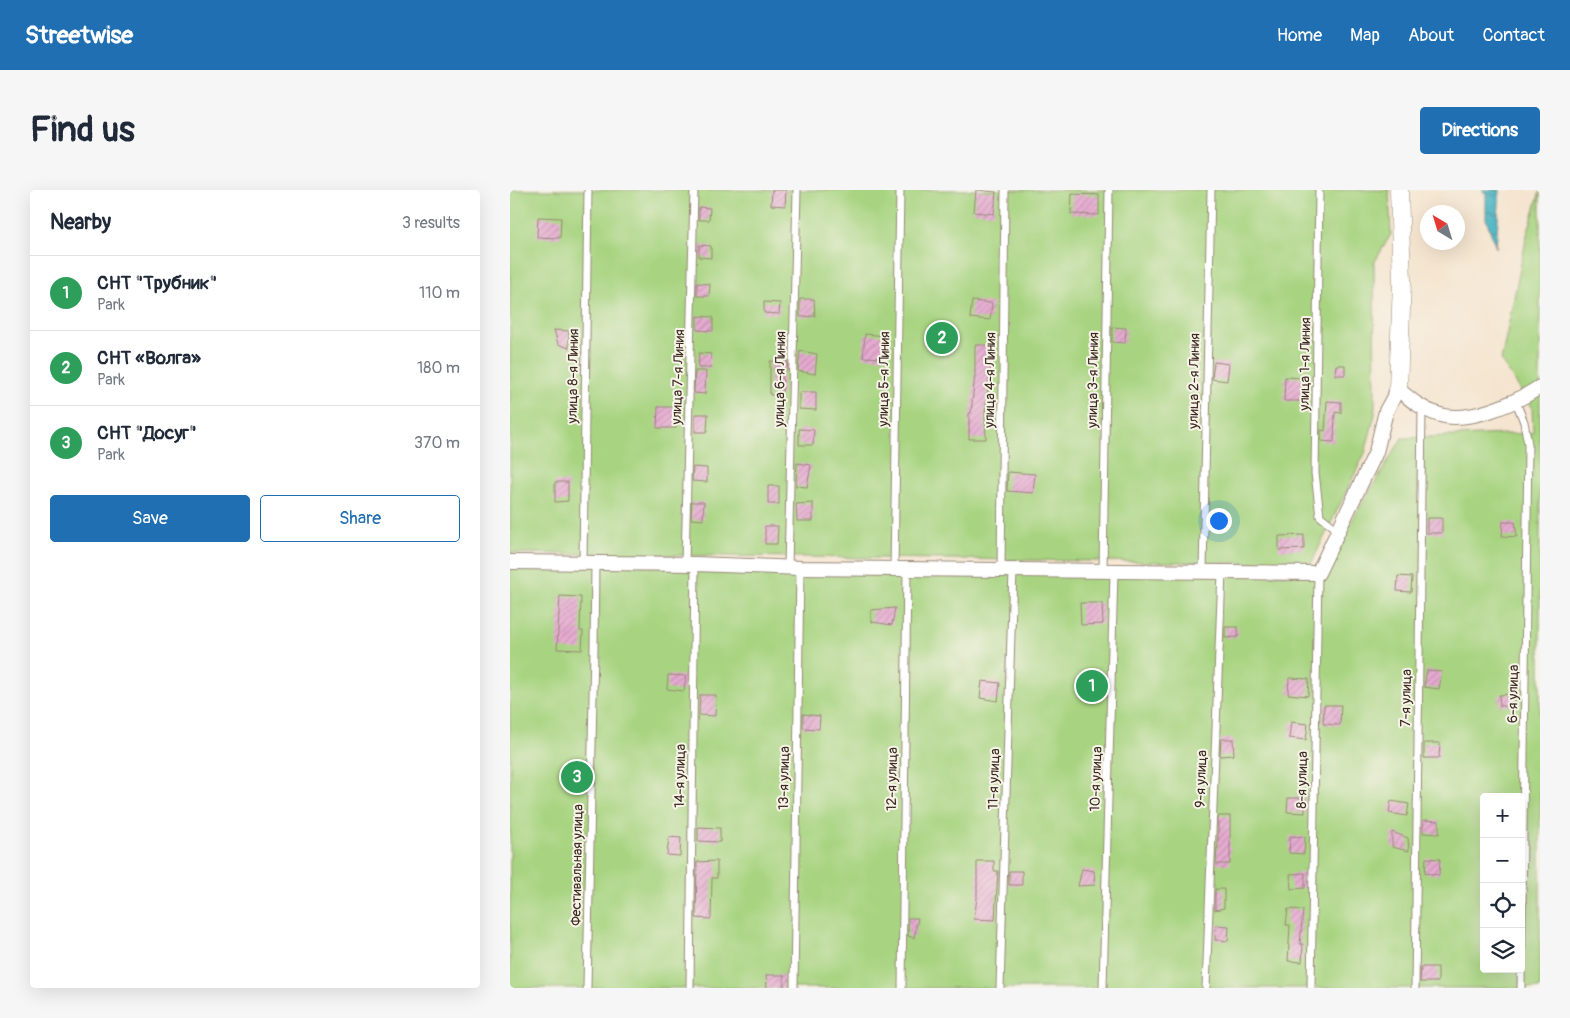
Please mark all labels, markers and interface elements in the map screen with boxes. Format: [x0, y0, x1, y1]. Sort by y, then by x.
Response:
text: Streetwise [25, 21, 133, 50]
text: Home [1277, 24, 1322, 47]
text: Map [1350, 24, 1380, 47]
text: About [1408, 24, 1454, 47]
text: Contact [1482, 24, 1545, 47]
button: Directions [1420, 107, 1540, 154]
text: Find us [30, 108, 135, 152]
north arrow [1420, 205, 1465, 250]
text: Nearby [50, 209, 111, 236]
text: 3 results [402, 213, 460, 233]
text: СНТ "Трубник" [97, 271, 217, 295]
text: 1 [63, 283, 69, 303]
text: 110 m [419, 283, 460, 303]
text: Park [97, 295, 125, 315]
street label: улица 1-я Линия [1296, 317, 1314, 412]
pin: 2 [926, 319, 958, 357]
street label: улица 8-я Линия [564, 328, 582, 425]
street label: улица 7-я Линия [668, 329, 688, 426]
street label: улица 6-я Линия [771, 331, 789, 428]
street label: улица 5-я Линия [875, 331, 893, 428]
street label: улица 4-я Линия [981, 332, 999, 429]
street label: улица 3-я Линия [1084, 332, 1102, 429]
street label: улица 2-я Линия [1185, 333, 1203, 430]
text: СНТ «Волга» [97, 346, 201, 370]
text: 2 [62, 358, 70, 378]
text: 180 m [417, 358, 460, 378]
text: Park [97, 370, 125, 390]
text: СНТ "Досуг" [97, 421, 197, 445]
text: 3 [62, 433, 70, 453]
text: 370 m [414, 433, 460, 453]
text: Park [97, 445, 125, 465]
button: Save [50, 495, 250, 542]
button: Share [260, 495, 460, 542]
your location [1206, 508, 1232, 534]
street label: 6-я улица [1504, 665, 1522, 723]
pin: 1 [1076, 667, 1108, 705]
street label: 7-я улица [1397, 669, 1415, 727]
street label: 14-я улица [671, 744, 689, 808]
street label: 13-я улица [775, 746, 793, 810]
street label: 10-я улица [1086, 746, 1106, 812]
street label: 12-я улица [883, 747, 901, 811]
street label: 11-я улица [984, 748, 1004, 810]
street label: 9-я улица [1191, 750, 1211, 808]
street label: 8-я улица [1293, 751, 1311, 809]
pin: 3 [561, 758, 593, 796]
map controls [1480, 793, 1525, 973]
button: + [1480, 793, 1525, 838]
street label: Фестивальная улица [567, 804, 587, 926]
button: − [1480, 838, 1525, 883]
button: locate [1480, 883, 1525, 928]
button: layers [1480, 928, 1525, 973]

